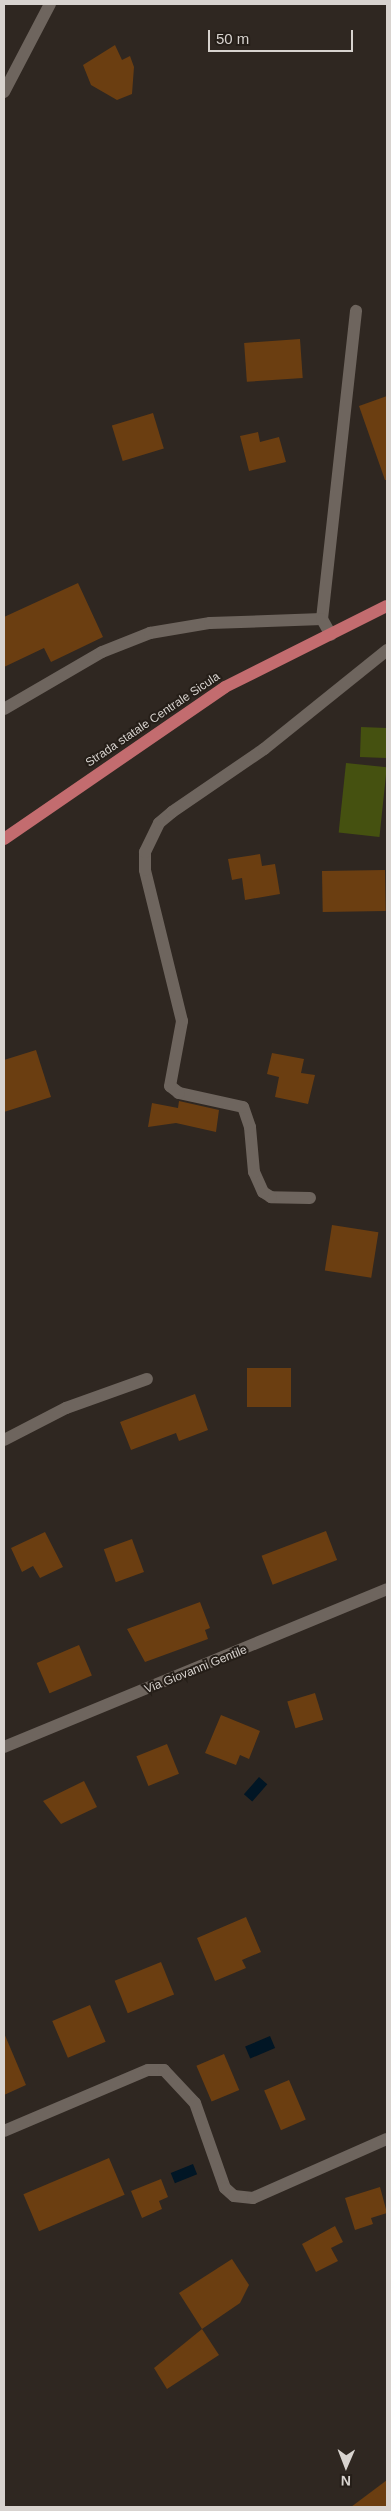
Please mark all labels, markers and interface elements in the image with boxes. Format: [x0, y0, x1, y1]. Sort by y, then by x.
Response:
scale bar [211, 20, 356, 52]
text: 50 m [216, 30, 249, 47]
street label: Strada statale Centrale Sicula [83, 670, 223, 770]
street label: Via Giovanni Gentile [143, 1643, 249, 1697]
north arrow [321, 2441, 371, 2491]
text: N [341, 2473, 351, 2489]

